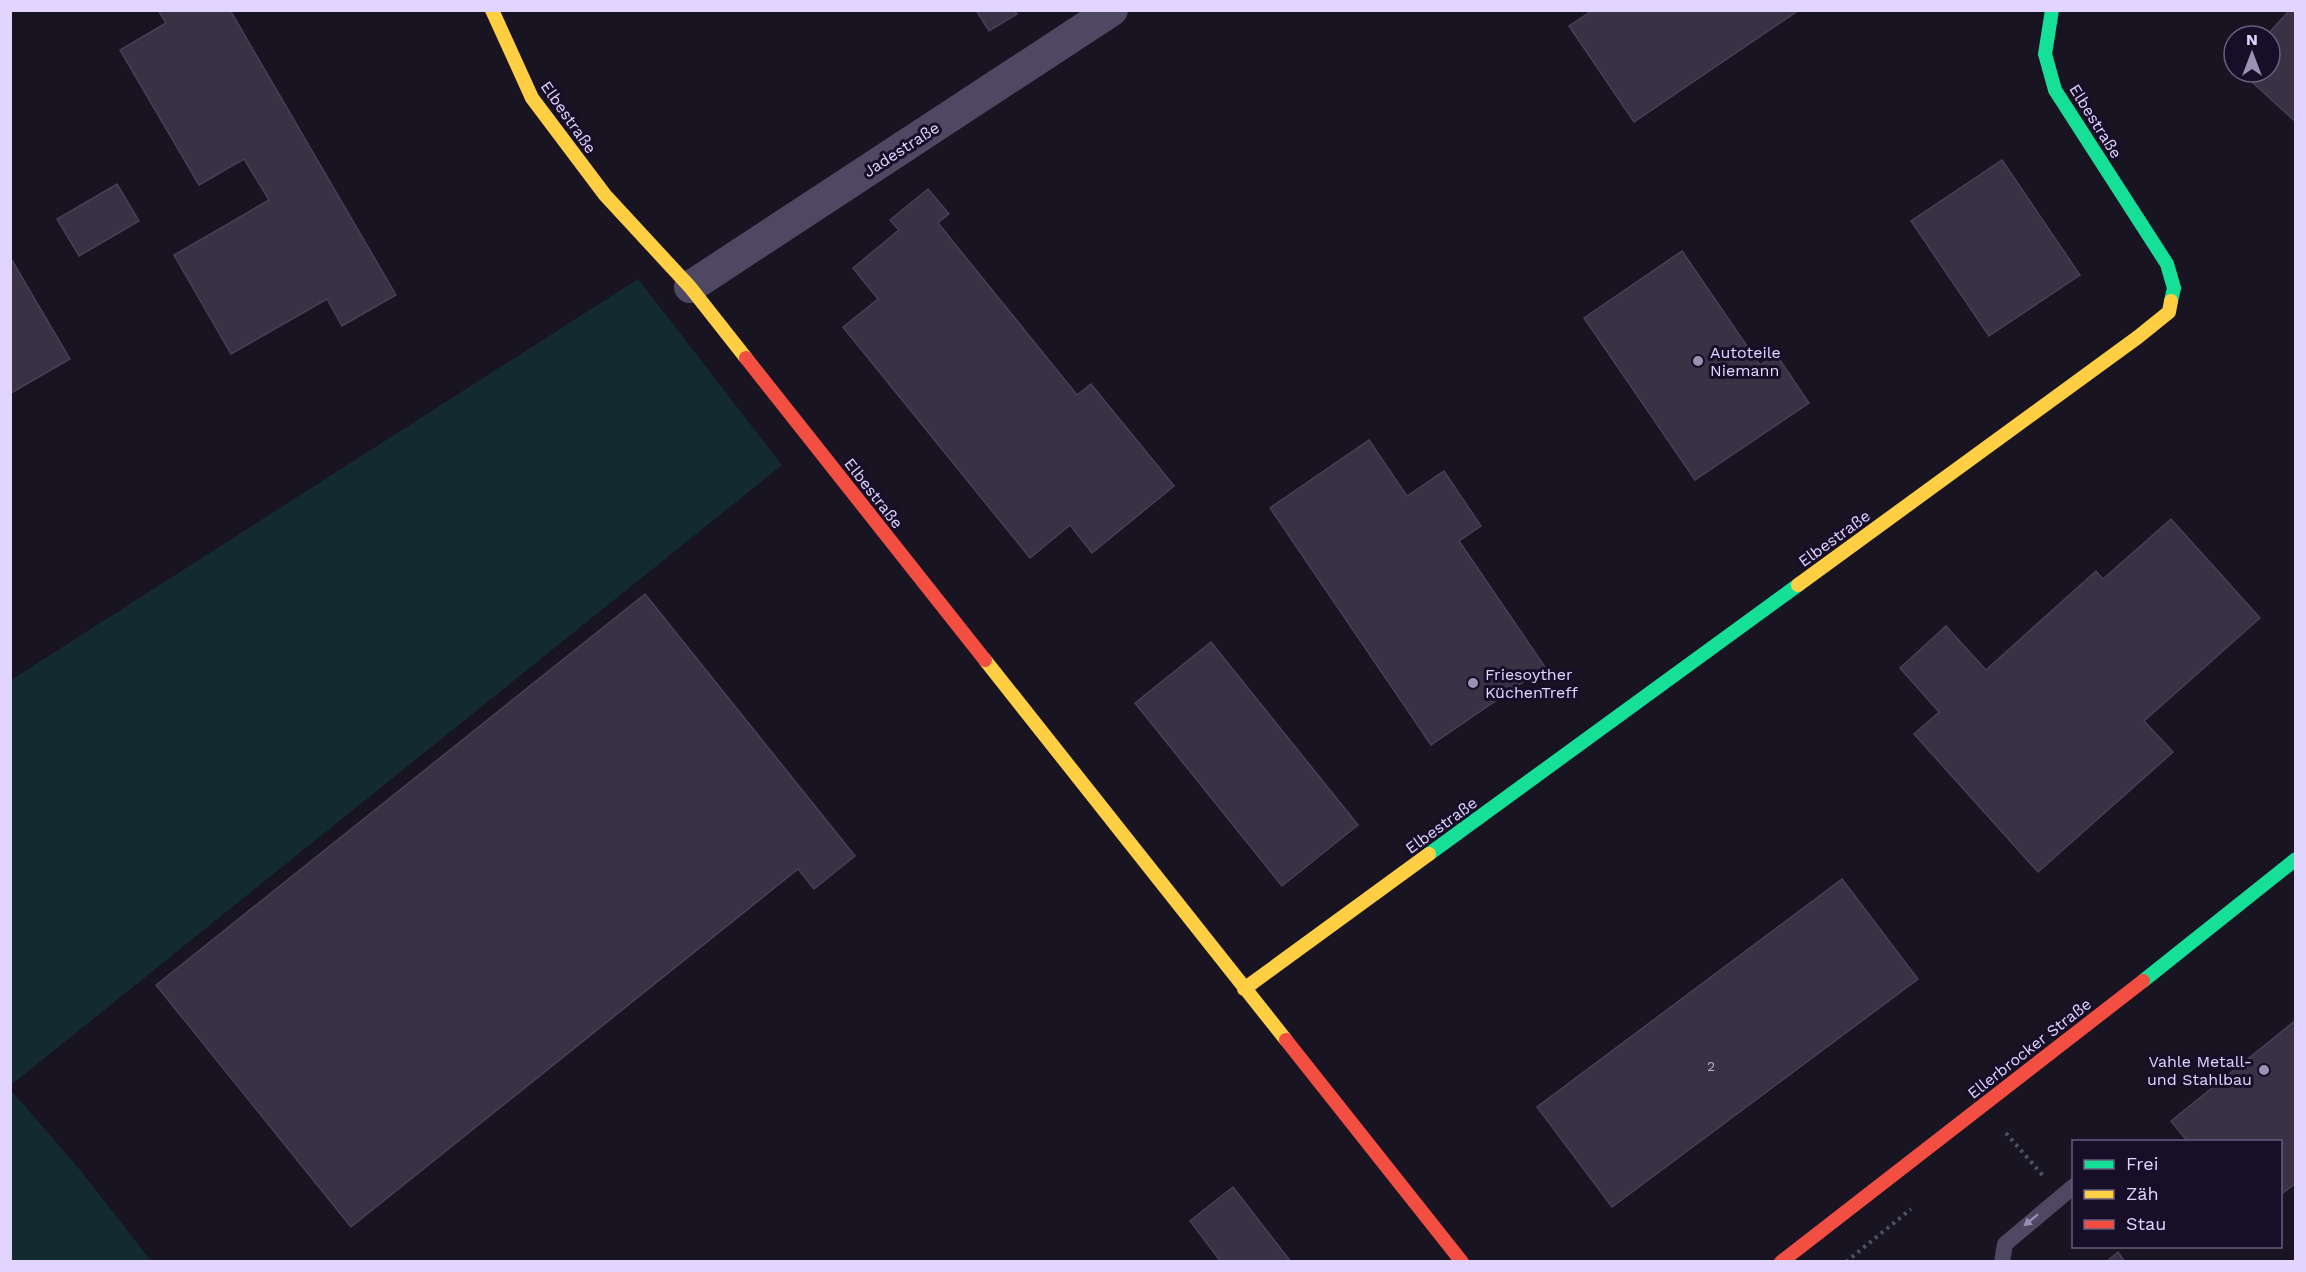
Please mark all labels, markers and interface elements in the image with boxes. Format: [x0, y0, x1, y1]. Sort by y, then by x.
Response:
north arrow [2222, 24, 2282, 84]
text: N [2246, 30, 2258, 49]
street label: Elbestraße [537, 77, 600, 157]
street label: Elbestraße [2065, 81, 2126, 162]
street label: Jadestraße [860, 118, 943, 181]
place label: Autoteile Niemann [1710, 343, 1781, 380]
marker: Autoteile Niemann [1691, 354, 1705, 368]
street label: Elbestraße [840, 454, 907, 532]
street label: Elbestraße [1795, 506, 1874, 571]
place label: Friesoyther KüchenTreff [1485, 665, 1578, 702]
marker: Friesoyther KüchenTreff [1466, 676, 1480, 690]
street label: Elbestraße [1402, 793, 1481, 858]
street label: Ellerbrocker Straße [1964, 994, 2095, 1103]
place label: Vahle Metall- und Stahlbau [2147, 1052, 2252, 1089]
house number: 2 [1707, 1058, 1715, 1074]
marker: Vahle Metall- und Stahlbau [2257, 1063, 2271, 1077]
legend [2072, 1140, 2282, 1248]
text: Frei [2126, 1153, 2158, 1174]
text: Zäh [2126, 1183, 2159, 1204]
text: Stau [2126, 1213, 2166, 1234]
one-way arrow [2024, 1214, 2039, 1226]

